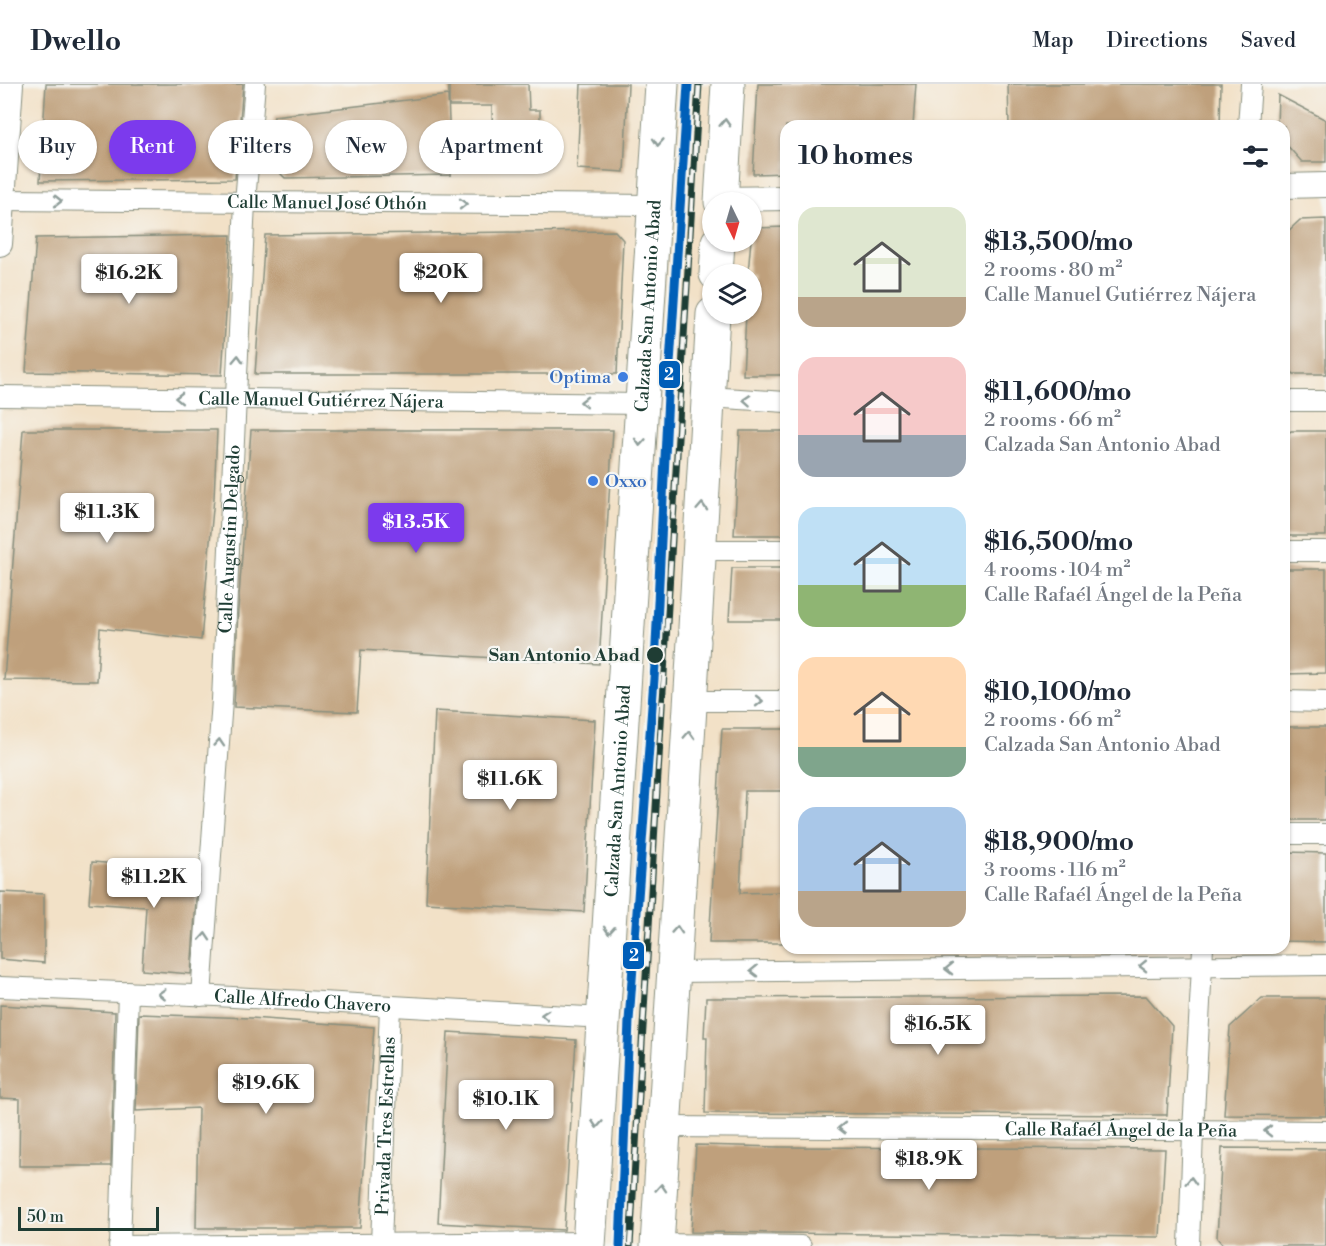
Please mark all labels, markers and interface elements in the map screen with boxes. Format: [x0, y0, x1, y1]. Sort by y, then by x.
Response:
text: Dwello [30, 24, 121, 59]
text: Map [1032, 28, 1074, 54]
text: Directions [1107, 28, 1208, 54]
text: Saved [1241, 28, 1296, 54]
one-way arrow [719, 119, 732, 128]
chip: Buy [18, 120, 97, 174]
chip: Rent [109, 120, 196, 174]
chip: Filters [208, 120, 313, 174]
chip: New [325, 120, 407, 174]
chip: Apartment [419, 120, 564, 174]
one-way arrow [652, 138, 665, 147]
text: 10 homes [798, 140, 913, 172]
icon: filters [1239, 140, 1272, 173]
street label: Calle Manuel José Othón [227, 190, 427, 215]
north arrow [702, 192, 762, 252]
map controls [702, 192, 762, 324]
one-way arrow [54, 195, 63, 207]
one-way arrow [459, 197, 468, 210]
street label: Calzada San Antonio Abad [630, 198, 666, 413]
text: $13,500/mo [984, 226, 1133, 258]
icon: home [846, 231, 918, 303]
pin: $20K [405, 253, 477, 304]
pin: $16.2K [80, 254, 178, 305]
text: 2 rooms · 80 m² [984, 258, 1122, 283]
text: $20K [413, 260, 469, 285]
text: $16.2K [95, 261, 163, 286]
button: layers [702, 264, 762, 324]
text: Calle Manuel Gutiérrez Nájera [984, 283, 1256, 308]
one-way arrow [232, 355, 244, 364]
line badge: 2 [658, 360, 681, 389]
text: 2 [664, 365, 674, 385]
place label: Optima [549, 366, 612, 389]
marker: Optima [616, 370, 630, 384]
text: $11,600/mo [984, 376, 1132, 408]
icon: home [846, 381, 918, 453]
street label: Calle Manuel Gutiérrez Nájera [198, 387, 445, 413]
one-way arrow [174, 392, 183, 404]
one-way arrow [742, 393, 751, 406]
one-way arrow [579, 396, 588, 408]
text: 2 rooms · 66 m² [984, 408, 1121, 433]
text: Calzada San Antonio Abad [984, 433, 1221, 458]
one-way arrow [633, 437, 646, 446]
street label: Calle Augustin Delgado [214, 444, 245, 634]
place label: Oxxo [605, 470, 647, 493]
marker: Oxxo [586, 474, 600, 488]
pin: $11.3K [58, 493, 156, 544]
text: $11.3K [74, 500, 140, 525]
one-way arrow [695, 502, 708, 511]
pin: $13.5K [367, 503, 465, 554]
text: $13.5K [382, 510, 450, 535]
text: $16,500/mo [984, 526, 1133, 558]
icon: home [846, 531, 918, 603]
text: 4 rooms · 104 m² [984, 558, 1131, 583]
text: Calle Rafaél Ángel de la Peña [984, 583, 1242, 608]
place label: San Antonio Abad [489, 644, 640, 667]
marker: San Antonio Abad [645, 645, 665, 665]
text: $10,100/mo [984, 676, 1132, 708]
icon: home [846, 681, 918, 753]
street label: Calzada San Antonio Abad [599, 683, 636, 898]
one-way arrow [755, 695, 764, 707]
text: 2 rooms · 66 m² [984, 708, 1121, 733]
one-way arrow [682, 731, 695, 740]
text: Calzada San Antonio Abad [984, 733, 1221, 758]
one-way arrow [213, 738, 226, 747]
pin: $11.6K [461, 760, 559, 811]
text: $11.6K [477, 767, 543, 792]
text: $18,900/mo [984, 826, 1134, 858]
icon: home [846, 831, 918, 903]
pin: $11.2K [105, 858, 203, 909]
text: 3 rooms · 116 m² [984, 858, 1126, 883]
text: $11.2K [121, 865, 187, 890]
text: Calle Rafaél Ángel de la Peña [984, 883, 1242, 908]
one-way arrow [603, 925, 616, 934]
one-way arrow [670, 926, 683, 935]
one-way arrow [199, 933, 212, 942]
line badge: 2 [622, 941, 645, 970]
text: 2 [629, 946, 639, 966]
one-way arrow [1139, 960, 1148, 972]
one-way arrow [944, 963, 953, 975]
one-way arrow [749, 965, 758, 978]
street label: Calle Alfredo Chavero [213, 984, 392, 1017]
one-way arrow [157, 987, 166, 1000]
pin: $16.5K [889, 1005, 987, 1056]
one-way arrow [541, 1008, 550, 1021]
text: $16.5K [904, 1012, 972, 1037]
street label: Privada Tres Estrellas [371, 1036, 400, 1216]
pin: $19.6K [217, 1064, 315, 1115]
text: $19.6K [232, 1071, 300, 1096]
pin: $10.1K [457, 1080, 555, 1131]
text: $10.1K [473, 1087, 539, 1112]
street label: Calle Rafaél Ángel de la Peña [1005, 1118, 1238, 1142]
one-way arrow [591, 1120, 604, 1129]
one-way arrow [837, 1122, 846, 1134]
one-way arrow [1263, 1125, 1272, 1137]
pin: $18.9K [880, 1140, 978, 1191]
text: $18.9K [895, 1147, 963, 1172]
one-way arrow [1185, 1177, 1198, 1186]
one-way arrow [654, 1183, 667, 1192]
scale bar [18, 1204, 159, 1232]
text: 50 m [27, 1207, 64, 1227]

